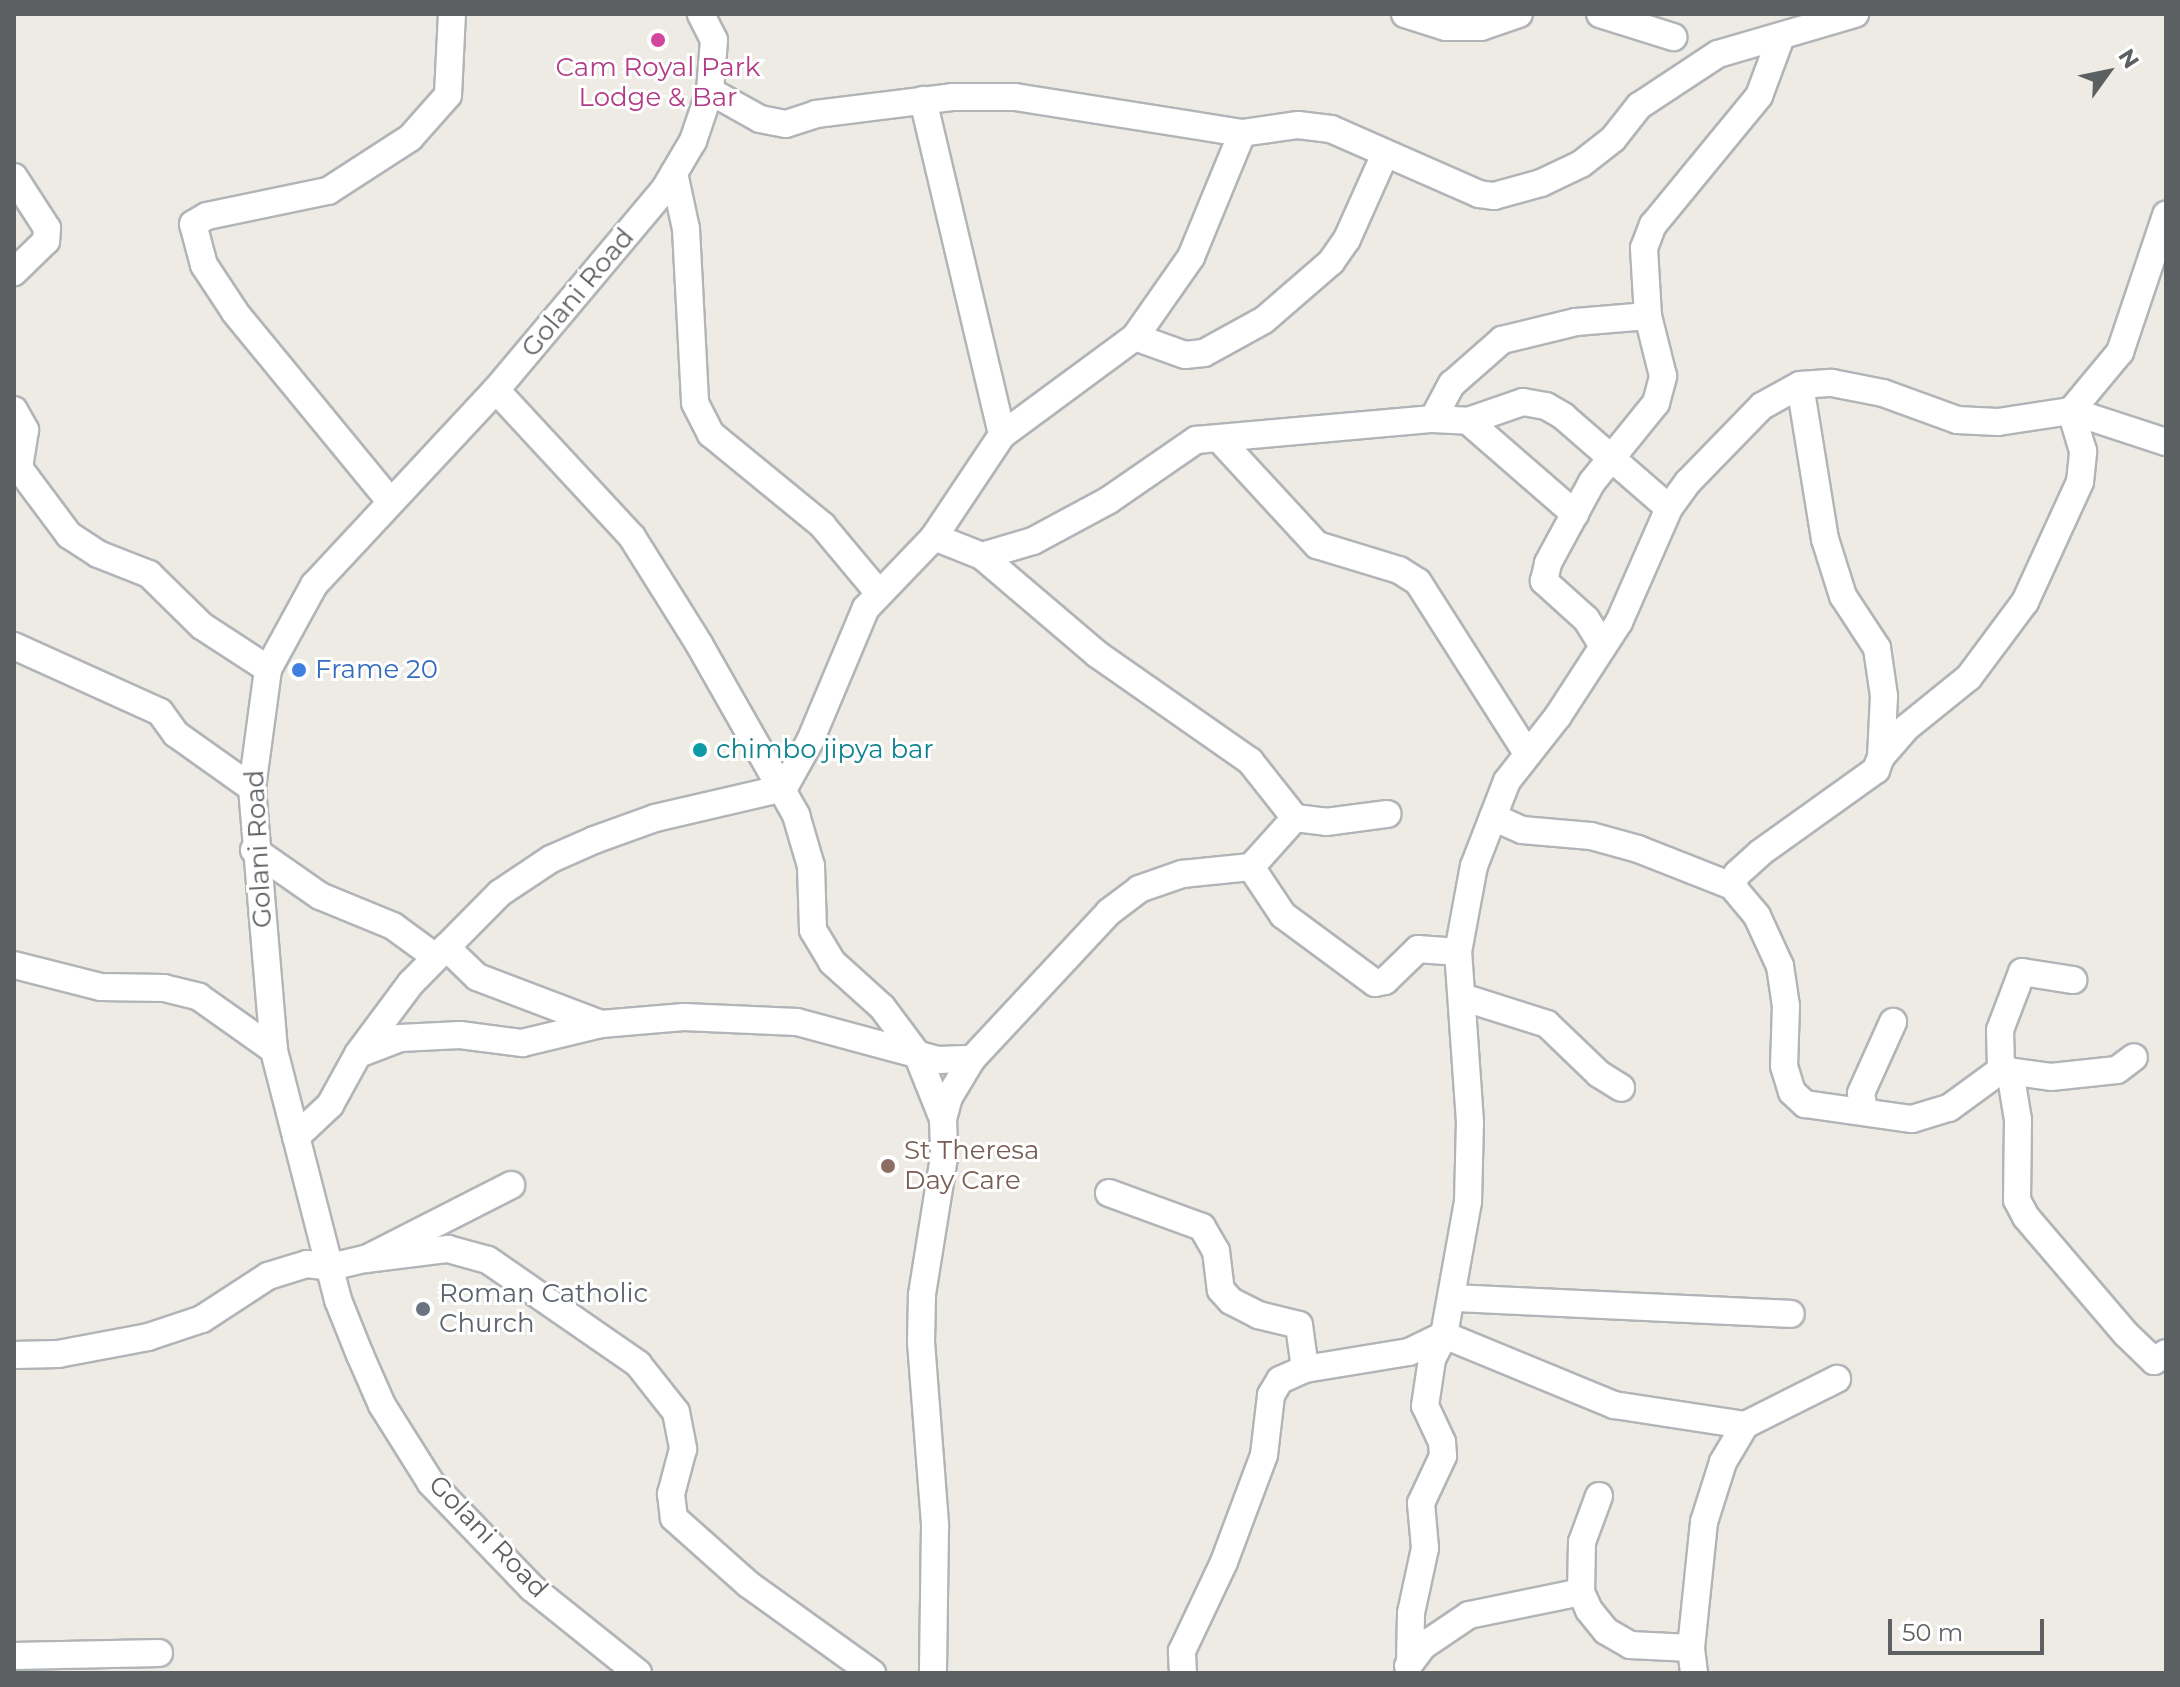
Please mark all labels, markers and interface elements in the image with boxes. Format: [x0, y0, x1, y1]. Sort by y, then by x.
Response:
marker: Cam Royal Park Lodge & Bar [649, 31, 667, 49]
north arrow [2068, 32, 2148, 112]
text: N [2112, 44, 2145, 73]
place label: Cam Royal Park Lodge & Bar [556, 52, 760, 114]
street label: Golani Road [515, 222, 641, 364]
place label: Frame 20 [315, 654, 438, 686]
marker: Frame 20 [290, 661, 308, 679]
place label: chimbo jipya bar [716, 734, 934, 766]
marker: chimbo jipya bar [691, 741, 709, 759]
street label: Golani Road [239, 769, 279, 929]
place label: St Theresa Day Care [904, 1135, 1039, 1196]
marker: St Theresa Day Care [879, 1157, 897, 1175]
place label: Roman Catholic Church [439, 1278, 648, 1340]
marker: Roman Catholic Church [414, 1300, 432, 1318]
street label: Golani Road [422, 1469, 554, 1605]
scale bar [1892, 1603, 2048, 1653]
text: 50 m [1902, 1618, 1963, 1647]

